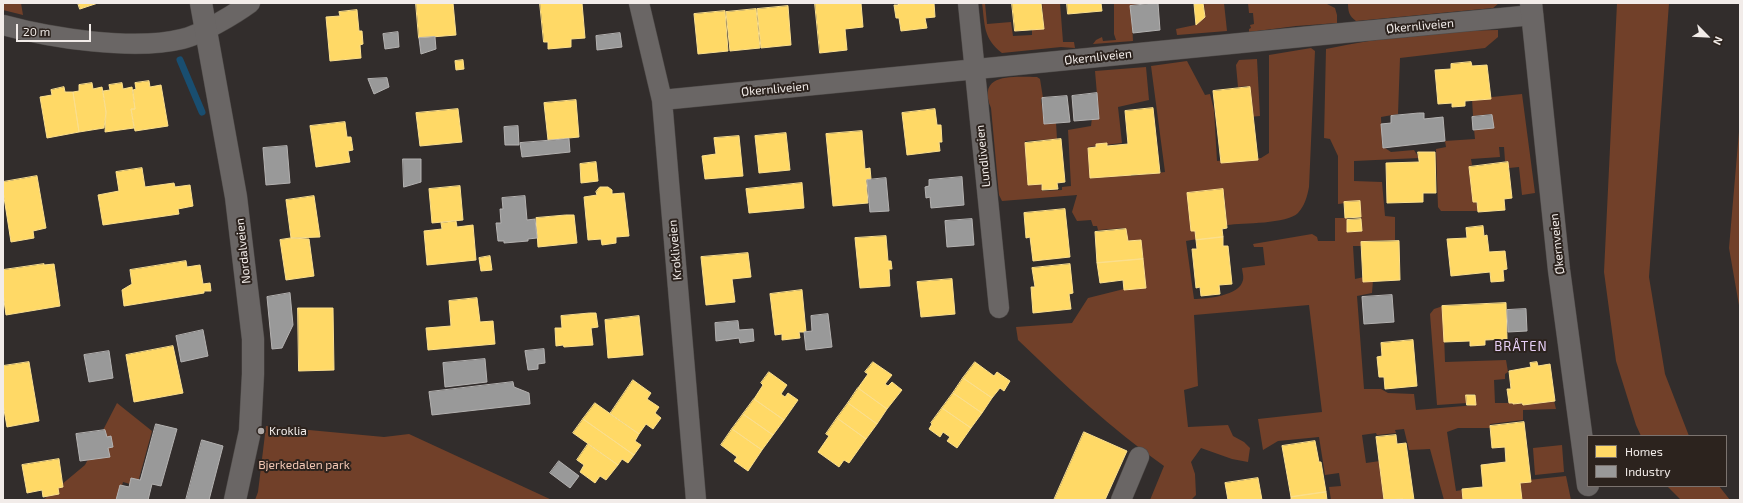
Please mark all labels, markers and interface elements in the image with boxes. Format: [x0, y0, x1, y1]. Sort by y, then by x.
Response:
scale bar [18, 16, 93, 42]
street label: Økernliveien [1386, 16, 1454, 36]
north arrow [1687, 16, 1727, 56]
text: 20 m [23, 24, 50, 38]
text: N [1711, 35, 1726, 47]
street label: Økernliveien [1064, 46, 1132, 68]
street label: Økernliveien [741, 79, 809, 99]
street label: Lundliveien [973, 124, 993, 188]
street label: Økernveien [1547, 213, 1567, 275]
street label: Nordalveien [232, 217, 254, 285]
street label: Krokliveien [665, 219, 685, 281]
district label: BRÅTEN [1494, 339, 1548, 355]
place label: Kroklia [269, 424, 307, 438]
marker: Kroklia [256, 426, 266, 436]
legend [1587, 435, 1727, 487]
text: Homes [1625, 444, 1663, 458]
park label: Bjerkedalen park [258, 458, 350, 472]
text: Industry [1625, 464, 1671, 478]

